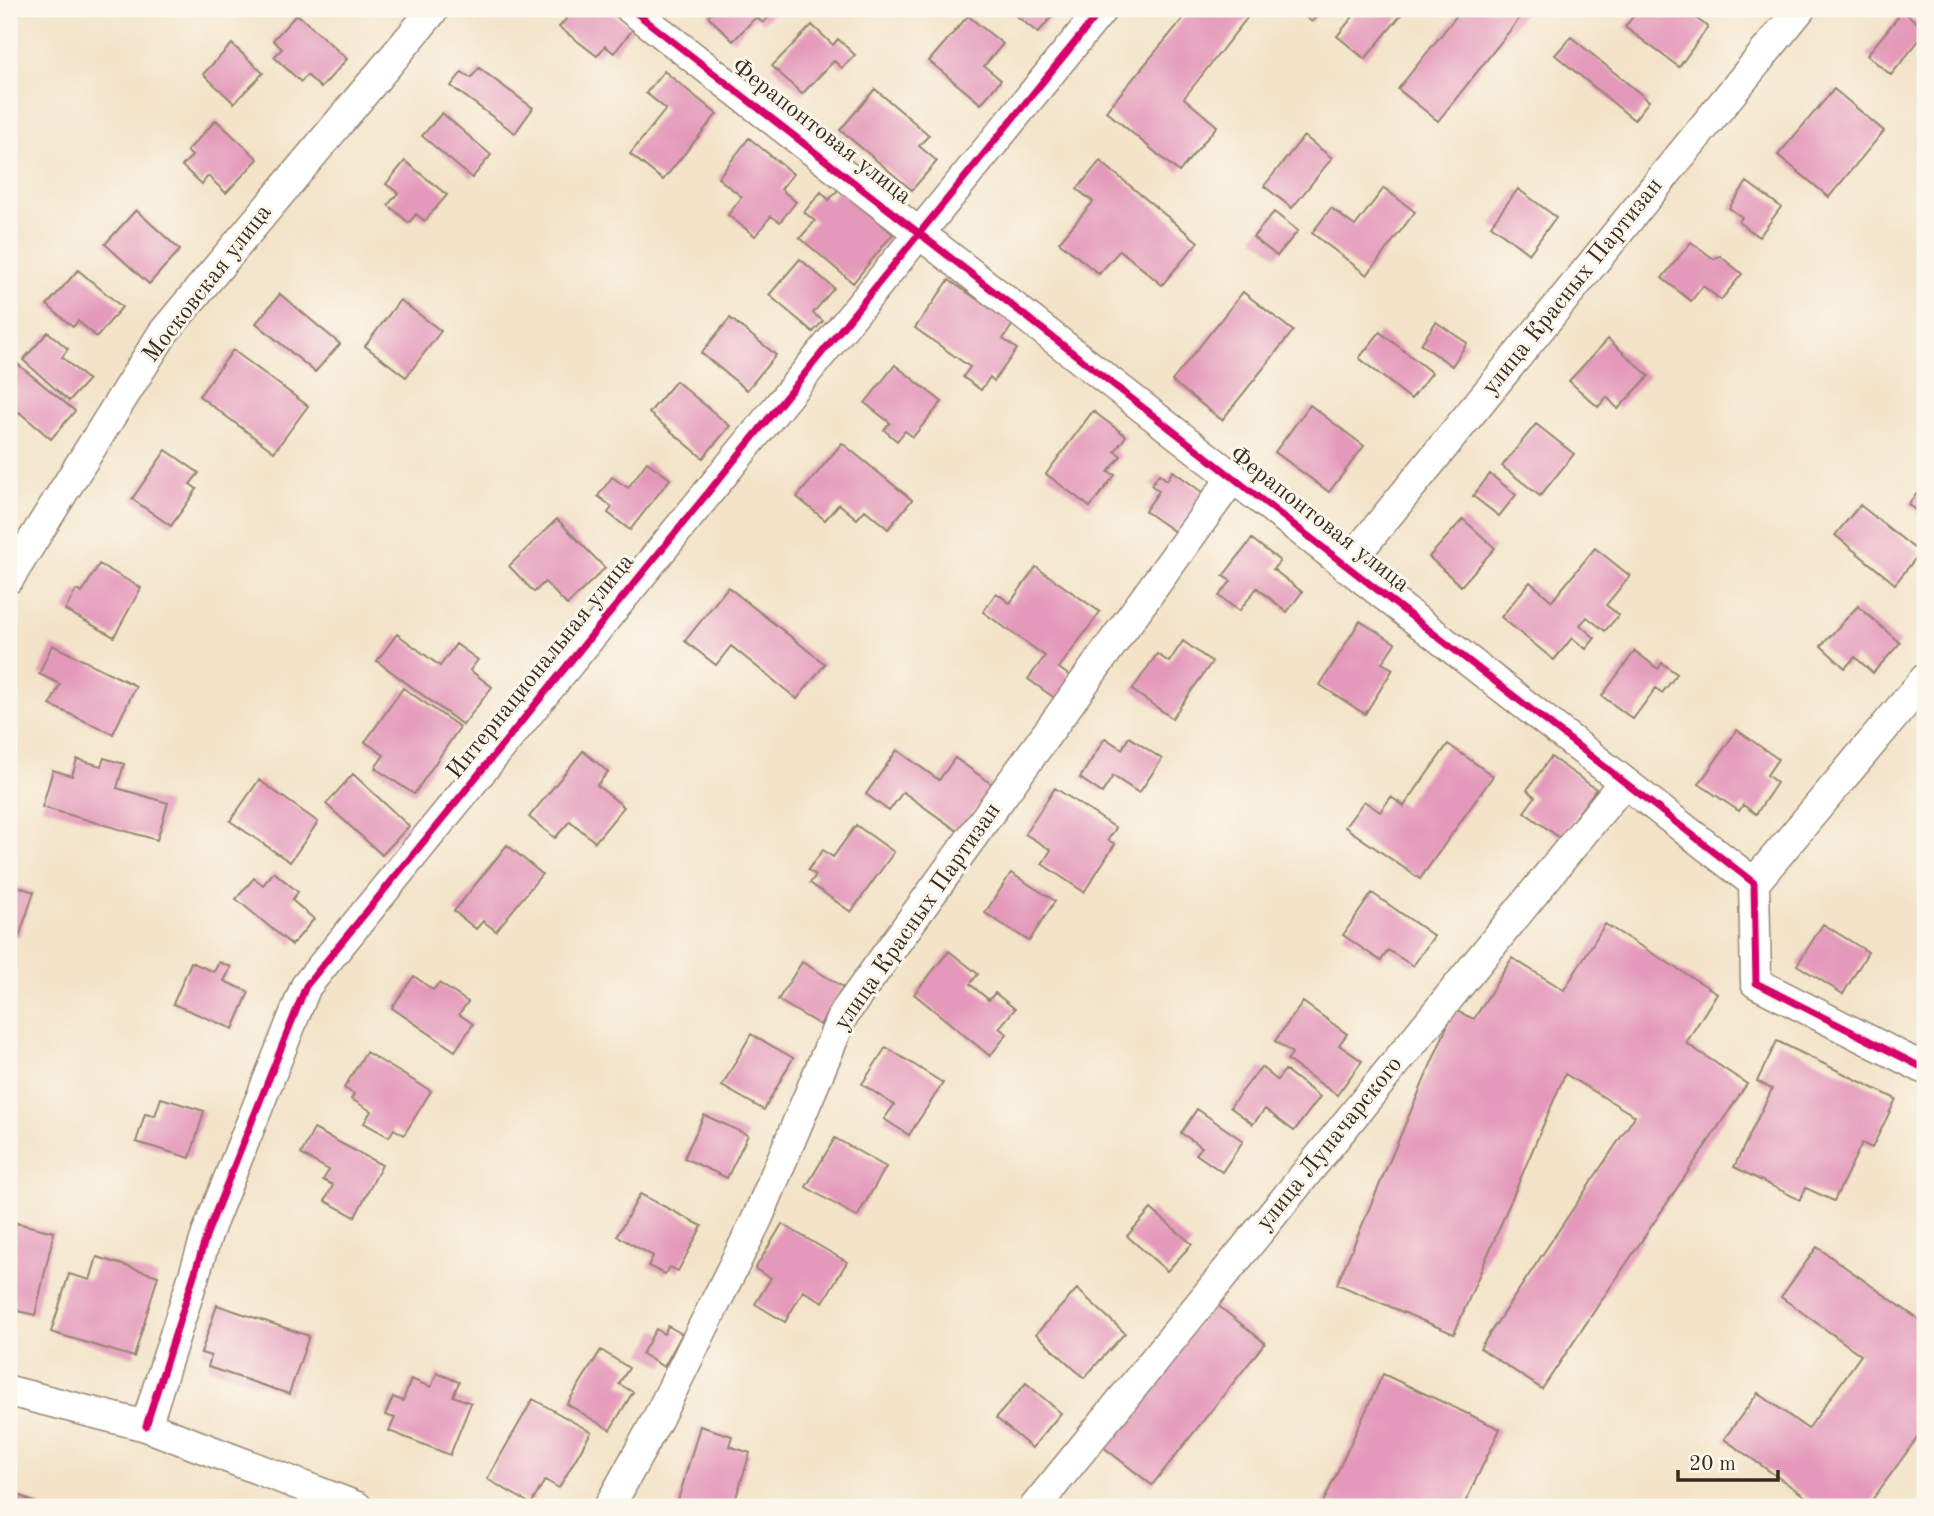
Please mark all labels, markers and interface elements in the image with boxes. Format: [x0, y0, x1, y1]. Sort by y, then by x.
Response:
street label: Ферапонтовая улица [727, 55, 916, 210]
street label: улица Красных Партизан [1478, 174, 1668, 400]
street label: Московская улица [139, 200, 277, 367]
street label: Ферапонтовая улица [1225, 443, 1414, 598]
street label: Интернациональная улица [443, 550, 639, 784]
street label: улица Красных Партизан [830, 799, 1006, 1035]
street label: улица Луначарского [1253, 1052, 1407, 1236]
scale bar [1678, 1439, 1778, 1483]
text: 20 m [1689, 1454, 1736, 1475]

